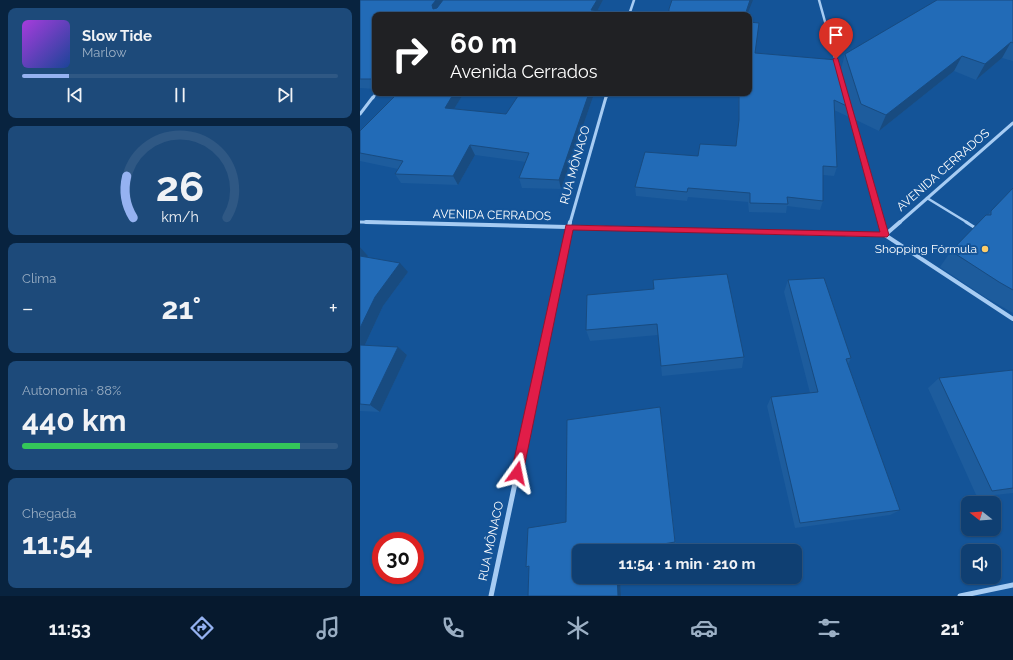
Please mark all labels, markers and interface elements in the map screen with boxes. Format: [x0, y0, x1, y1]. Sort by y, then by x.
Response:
pin [819, 18, 853, 59]
icon: arrive [825, 24, 847, 46]
text: Slow Tide [82, 27, 152, 45]
text: 60 m [450, 27, 517, 60]
icon: right [384, 28, 436, 80]
text: Marlow [82, 45, 127, 60]
text: Avenida Cerrados [450, 61, 597, 82]
icon: previous [64, 84, 86, 106]
icon: pause [169, 84, 191, 106]
icon: next [274, 84, 296, 106]
street label: RUA MÔNACO [557, 124, 593, 206]
street label: AVENIDA CERRADOS [894, 126, 992, 214]
text: 26 [156, 162, 204, 211]
street label: AVENIDA CERRADOS [433, 207, 551, 223]
text: km/h [161, 209, 199, 225]
place label: Shopping Fórmula [875, 242, 977, 256]
marker: Shopping Fórmula [980, 244, 990, 254]
text: Clima [22, 271, 56, 286]
text: 21° [162, 291, 201, 326]
text: − [22, 295, 34, 321]
text: + [329, 295, 338, 321]
text: Autonomia · 88% [22, 383, 121, 398]
text: 440 km [22, 403, 127, 438]
position arrow [496, 452, 538, 494]
north arrow [961, 496, 1001, 536]
map controls [961, 496, 1001, 584]
street label: RUA MÔNACO [476, 500, 506, 582]
text: Chegada [22, 506, 76, 521]
text: 11:54 [22, 526, 93, 561]
speed limit sign: 30 [372, 532, 424, 584]
button: sound [961, 544, 1001, 584]
text: 11:54 · 1 min · 210 m [618, 555, 756, 573]
icon: directions [188, 614, 216, 642]
icon: music [314, 614, 342, 642]
icon: phone [439, 614, 467, 642]
icon: climate [564, 614, 592, 642]
icon: car [690, 614, 718, 642]
icon: filters [815, 614, 843, 642]
text: 11:53 [49, 618, 91, 639]
text: 21° [940, 618, 964, 639]

